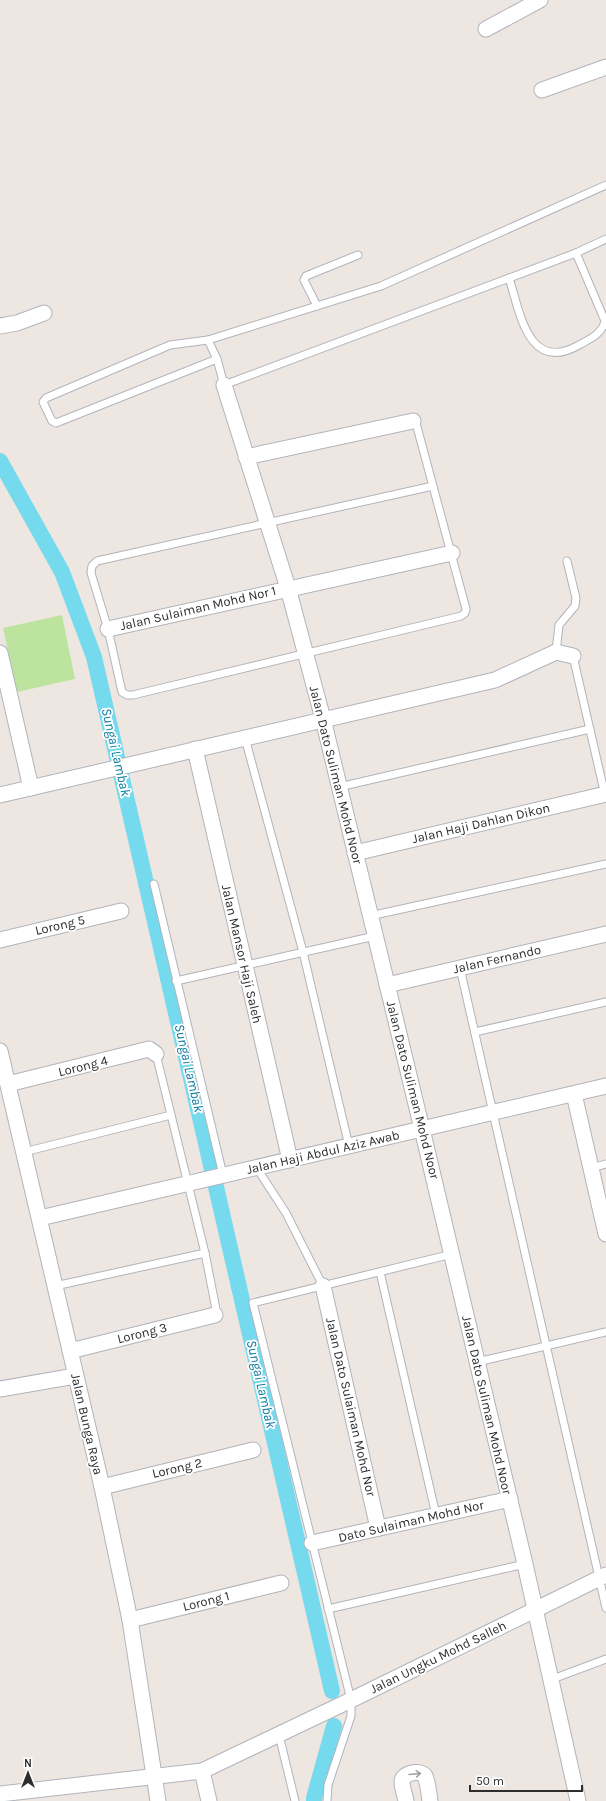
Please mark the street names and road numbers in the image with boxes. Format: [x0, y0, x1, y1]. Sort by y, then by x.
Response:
street label: Jalan Sulaiman Mohd Nor 1 [119, 583, 277, 633]
street label: Jalan Dato Suliman Mohd Noor [307, 684, 365, 866]
street label: Jalan Haji Dahlan Dikon [411, 800, 551, 846]
street label: Jalan Mansor Haji Saleh [219, 883, 265, 1025]
street label: Lorong 5 [34, 912, 86, 938]
street label: Jalan Fernando [452, 942, 542, 976]
street label: Jalan Dato Suliman Mohd Noor [384, 999, 442, 1181]
street label: Lorong 4 [57, 1053, 109, 1079]
street label: Jalan Haji Abdul Aziz Awab [245, 1127, 401, 1177]
street label: Jalan Dato Suliman Mohd Noor [459, 1314, 515, 1496]
street label: Jalan Dato Sulaiman Mohd Nor [323, 1316, 379, 1498]
street label: Lorong 3 [115, 1320, 169, 1346]
street label: Jalan Bunga Raya [68, 1372, 106, 1476]
street label: Lorong 2 [151, 1455, 203, 1481]
street label: Dato Sulaiman Mohd Nor [337, 1497, 486, 1545]
street label: Lorong 1 [181, 1588, 231, 1614]
street label: Jalan Ungku Mohd Salleh [367, 1617, 509, 1697]

